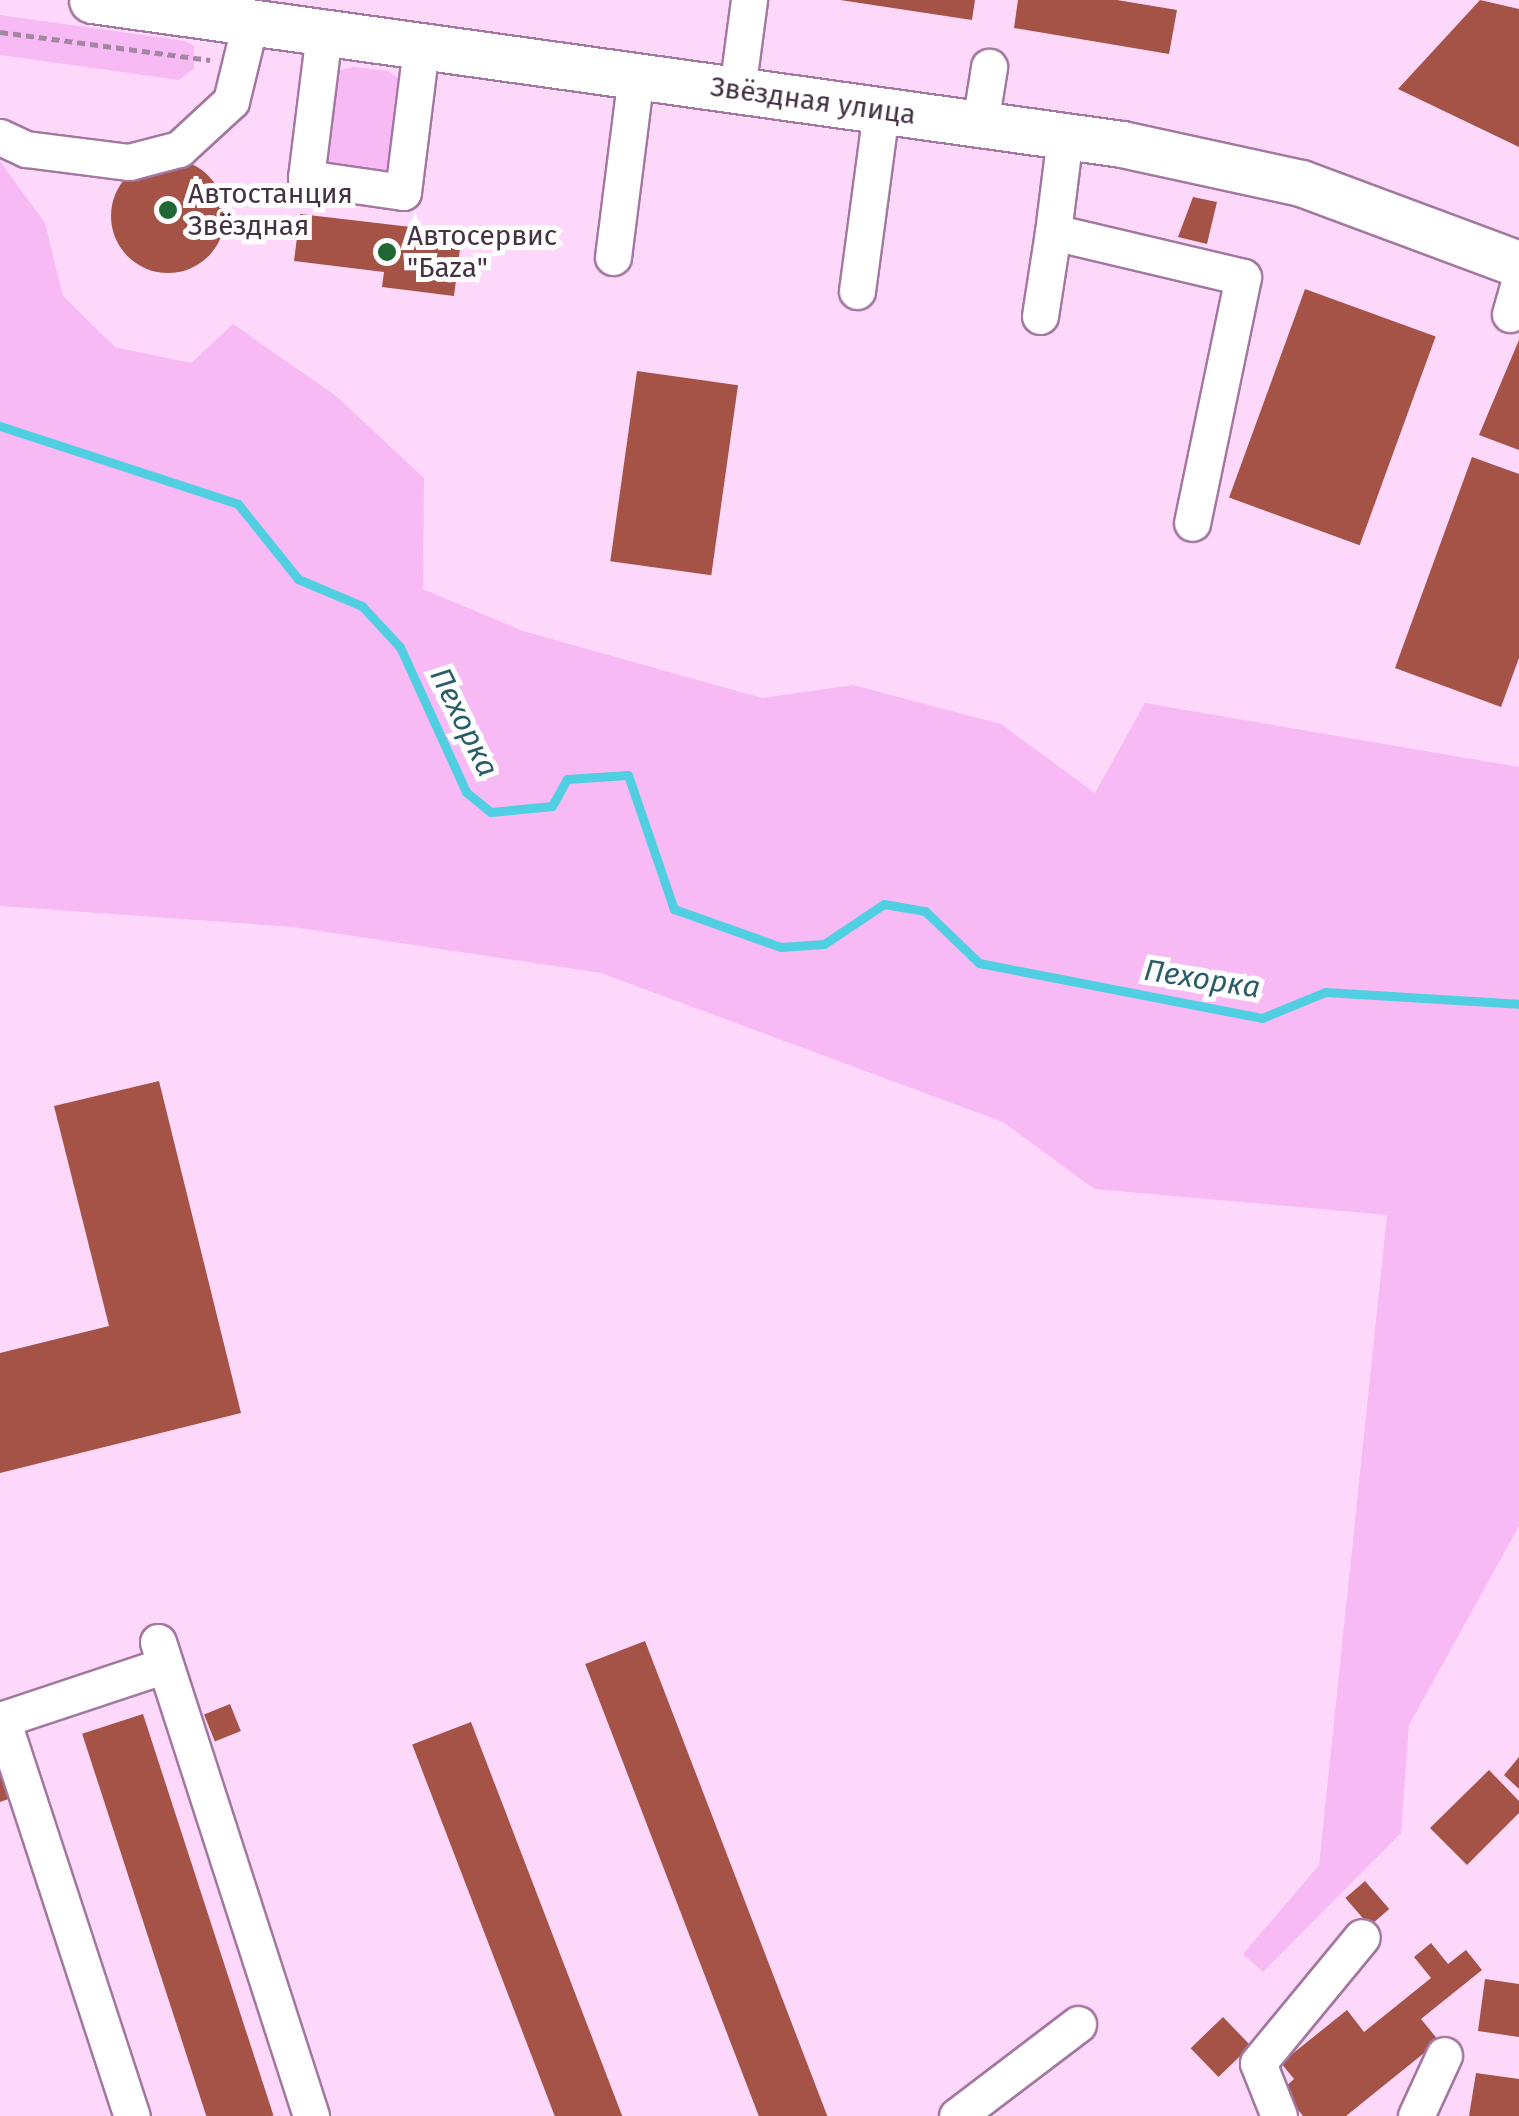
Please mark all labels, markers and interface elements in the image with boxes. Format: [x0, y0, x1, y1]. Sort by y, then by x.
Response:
street label: Звёздная улица [708, 70, 918, 132]
place label: Автостанция Звёздная [188, 177, 353, 243]
marker: Автостанция Звёздная [157, 199, 179, 221]
place label: Автосервис "Баzа" [407, 219, 557, 285]
marker: Автосервис "Баzа" [376, 241, 398, 263]
water label: Пехорка [422, 662, 506, 782]
water label: Пехорка [1141, 952, 1263, 1006]

